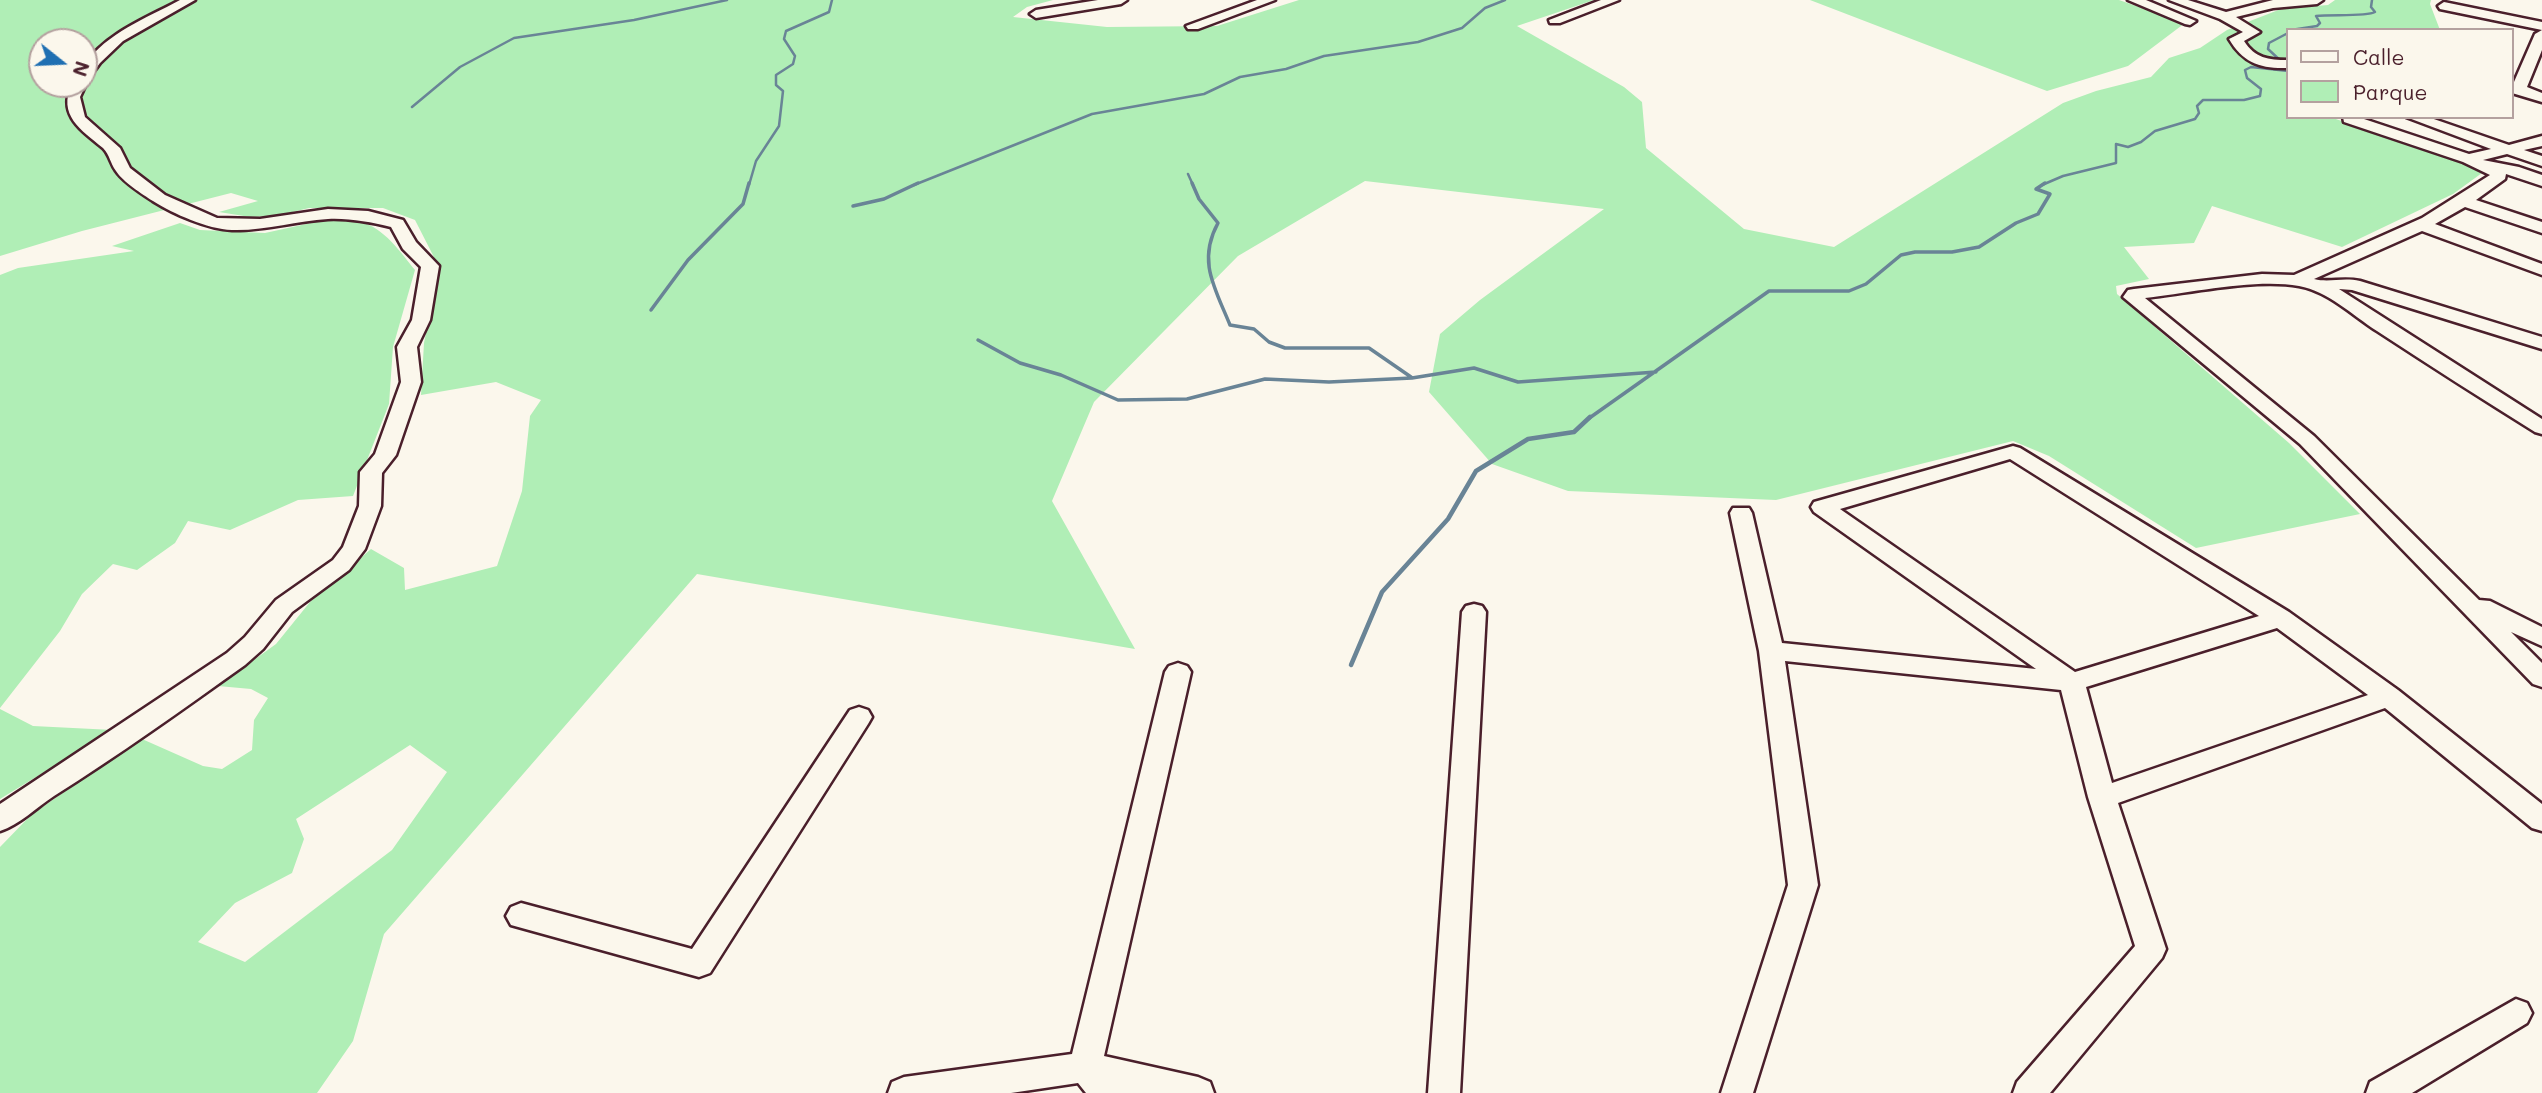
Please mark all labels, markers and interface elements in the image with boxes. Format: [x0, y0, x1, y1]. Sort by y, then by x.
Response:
north arrow [28, 28, 98, 98]
legend [2286, 28, 2514, 119]
text: Calle [2353, 43, 2405, 70]
text: N [67, 58, 96, 80]
text: Parque [2353, 78, 2427, 105]

